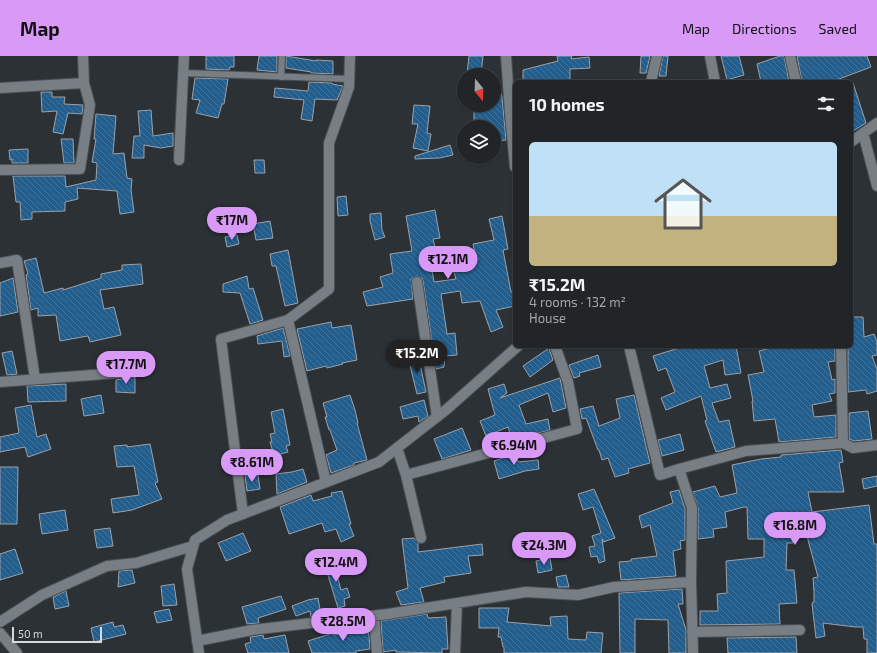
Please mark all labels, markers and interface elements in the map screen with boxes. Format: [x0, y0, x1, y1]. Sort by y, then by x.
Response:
text: Map [20, 17, 60, 40]
text: Map [682, 20, 710, 37]
text: Directions [732, 20, 797, 37]
text: Saved [819, 20, 857, 37]
north arrow [457, 68, 501, 112]
map controls [457, 68, 501, 164]
icon: filters [815, 93, 837, 115]
text: 10 homes [529, 94, 605, 114]
button: layers [457, 120, 501, 164]
icon: home [647, 168, 719, 240]
pin: ₹17M [208, 207, 256, 241]
text: ₹17M [216, 212, 248, 228]
pin: ₹12.1M [415, 246, 481, 280]
text: ₹12.1M [428, 251, 468, 267]
text: ₹15.2M [529, 274, 585, 294]
text: 4 rooms · 132 m² [529, 294, 626, 310]
text: House [529, 310, 566, 326]
pin: ₹15.2M [384, 340, 450, 374]
text: ₹15.2M [395, 345, 439, 361]
pin: ₹17.7M [93, 351, 159, 385]
text: ₹17.7M [105, 356, 147, 372]
pin: ₹6.94M [481, 432, 547, 466]
text: ₹6.94M [491, 437, 537, 453]
pin: ₹8.61M [219, 449, 285, 483]
text: ₹8.61M [230, 454, 274, 470]
pin: ₹16.8M [762, 512, 828, 546]
text: ₹16.8M [773, 517, 817, 533]
pin: ₹24.3M [511, 532, 577, 566]
text: ₹24.3M [521, 537, 567, 553]
pin: ₹12.4M [303, 549, 369, 583]
text: ₹12.4M [314, 554, 358, 570]
pin: ₹28.5M [310, 608, 376, 642]
text: ₹28.5M [320, 613, 366, 629]
scale bar [12, 625, 102, 644]
text: 50 m [18, 627, 43, 640]

